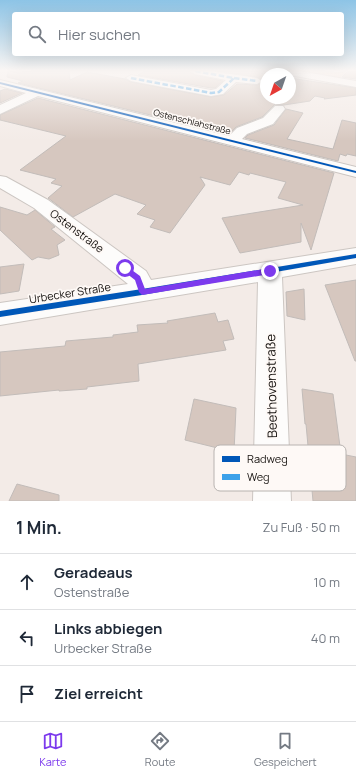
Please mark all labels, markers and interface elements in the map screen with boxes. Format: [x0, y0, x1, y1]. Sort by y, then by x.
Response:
search box [12, 12, 344, 56]
icon: search [26, 23, 48, 45]
text: Hier suchen [58, 24, 140, 45]
north arrow [260, 68, 296, 104]
street label: Ostenschlahstraße [152, 106, 232, 137]
street label: Ostenstraße [47, 205, 108, 256]
route start [116, 259, 134, 277]
route end [261, 262, 279, 280]
street label: Urbecker Straße [28, 279, 113, 306]
street label: Beethovenstraße [261, 333, 281, 438]
legend [214, 445, 346, 491]
text: Radweg [247, 451, 288, 466]
text: Weg [247, 469, 270, 484]
text: 1 Min. [16, 516, 62, 539]
text: Zu Fuß · 50 m [262, 518, 340, 536]
text: Geradeaus [54, 562, 133, 583]
icon: ahead [16, 571, 38, 593]
text: 10 m [313, 573, 340, 591]
text: Ostenstraße [54, 583, 129, 601]
text: Links abbiegen [54, 618, 162, 639]
icon: left [16, 627, 38, 649]
text: 40 m [311, 629, 340, 647]
text: Urbecker Straße [54, 639, 152, 657]
icon: arrive [16, 683, 38, 705]
text: Ziel erreicht [54, 683, 143, 704]
tab: Karte [39, 730, 66, 769]
tab: Route [145, 730, 175, 769]
tab: Gespeichert [254, 730, 317, 769]

